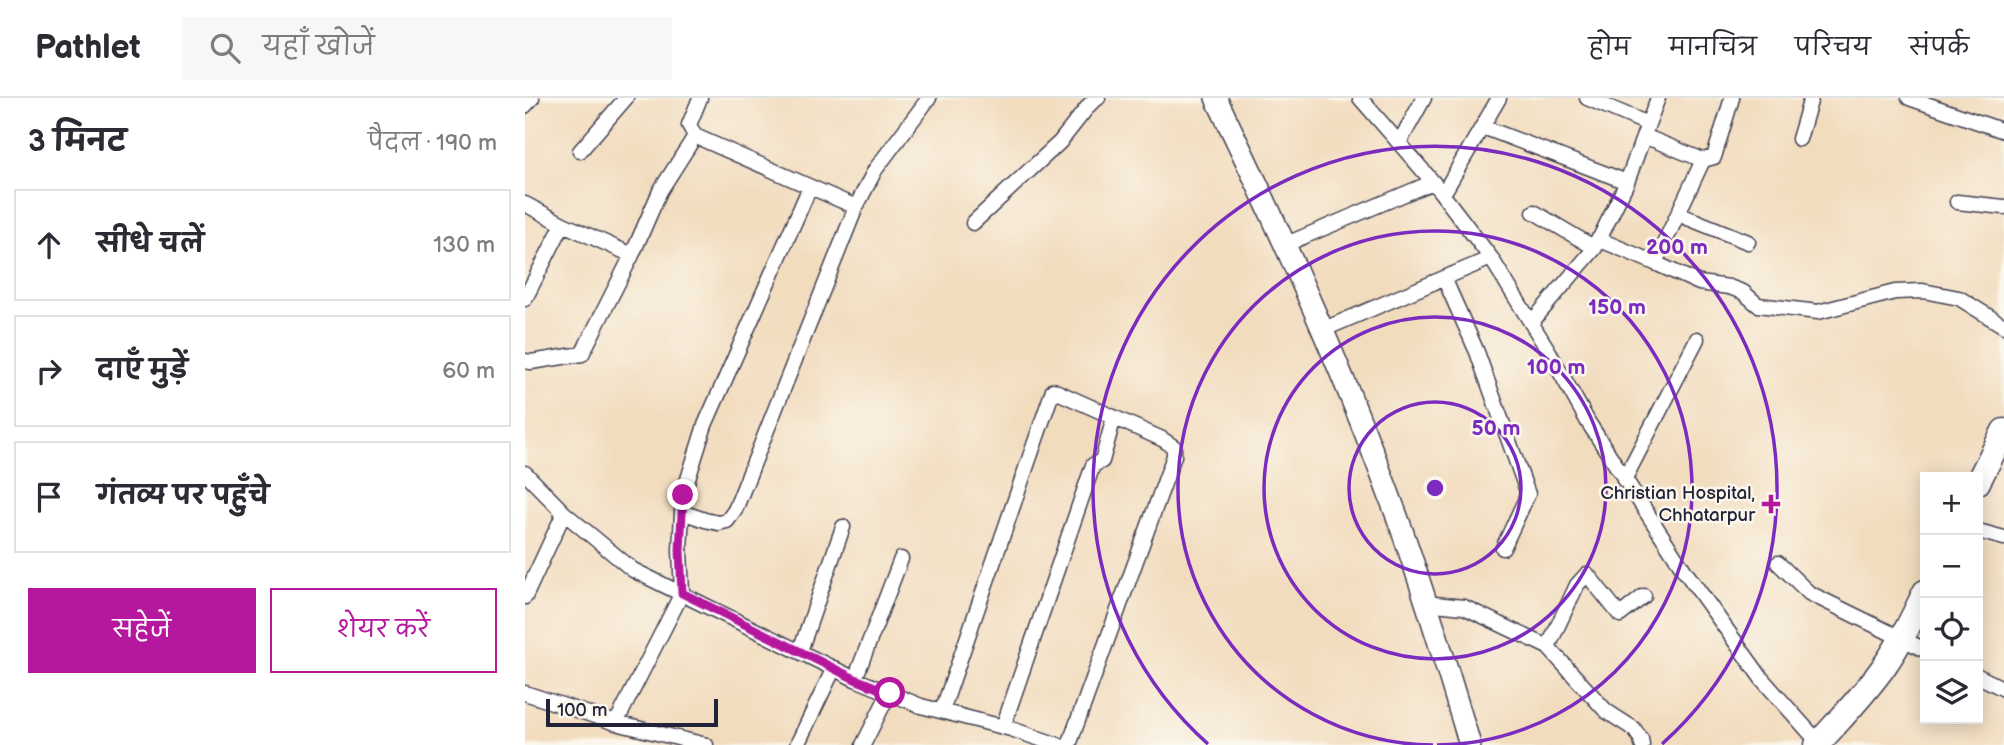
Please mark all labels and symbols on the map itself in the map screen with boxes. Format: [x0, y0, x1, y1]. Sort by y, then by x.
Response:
text: 200 m [1646, 235, 1708, 260]
text: 150 m [1588, 295, 1646, 320]
text: 100 m [1527, 355, 1585, 380]
text: 50 m [1472, 416, 1520, 441]
centre of rings [1423, 476, 1447, 500]
route end [667, 479, 698, 510]
place label: Christian Hospital, Chhatarpur [1600, 482, 1756, 527]
marker: Christian Hospital, Chhatarpur [1761, 494, 1781, 514]
route start [874, 677, 905, 708]
scale bar [546, 696, 717, 728]

